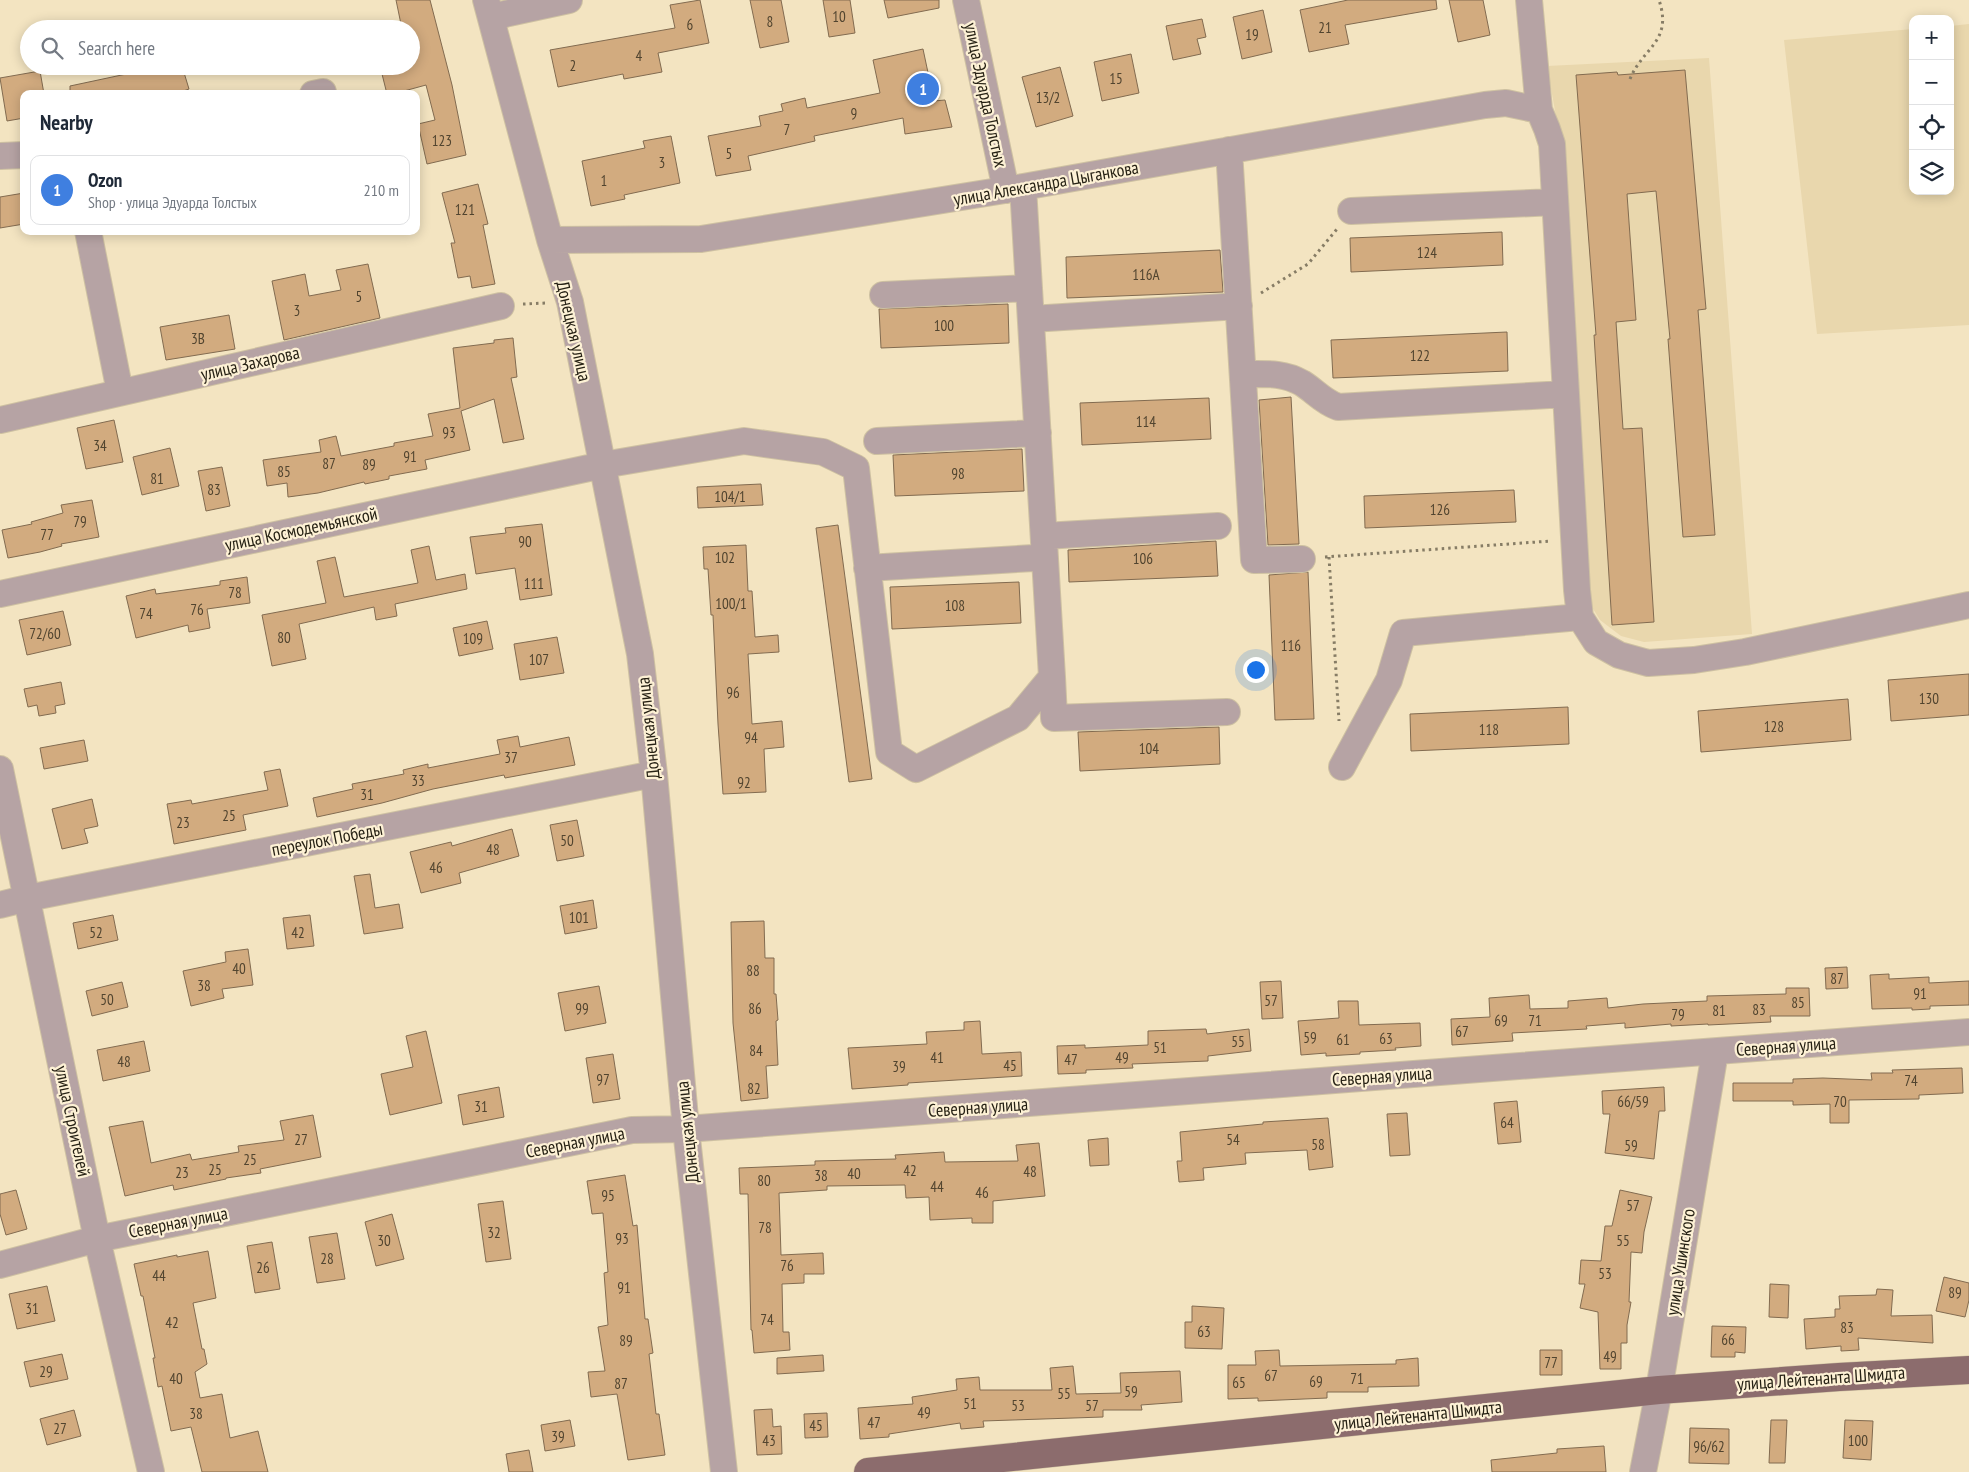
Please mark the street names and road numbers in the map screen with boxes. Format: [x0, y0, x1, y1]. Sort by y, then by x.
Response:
street label: улица Эдуарда Толстых [959, 21, 1013, 170]
street label: улица Александра Цыганкова [952, 155, 1140, 211]
street label: Донецкая улица [551, 279, 597, 383]
street label: улица Захарова [198, 340, 302, 386]
street label: улица Космодемьянской [223, 502, 379, 556]
street label: Донецкая улица [631, 676, 665, 780]
street label: переулок Победы [270, 817, 384, 861]
street label: Северная улица [1735, 1031, 1837, 1061]
street label: Северная улица [1331, 1061, 1433, 1091]
street label: улица Строителей [50, 1063, 96, 1179]
street label: Донецкая улица [670, 1080, 704, 1184]
street label: Северная улица [927, 1092, 1029, 1122]
street label: Северная улица [524, 1121, 626, 1163]
street label: Северная улица [127, 1201, 229, 1243]
street label: улица Ушинского [1660, 1207, 1700, 1317]
street label: улица Лейтенанта Шмидта [1736, 1361, 1906, 1395]
street label: улица Лейтенанта Шмидта [1333, 1395, 1503, 1435]

